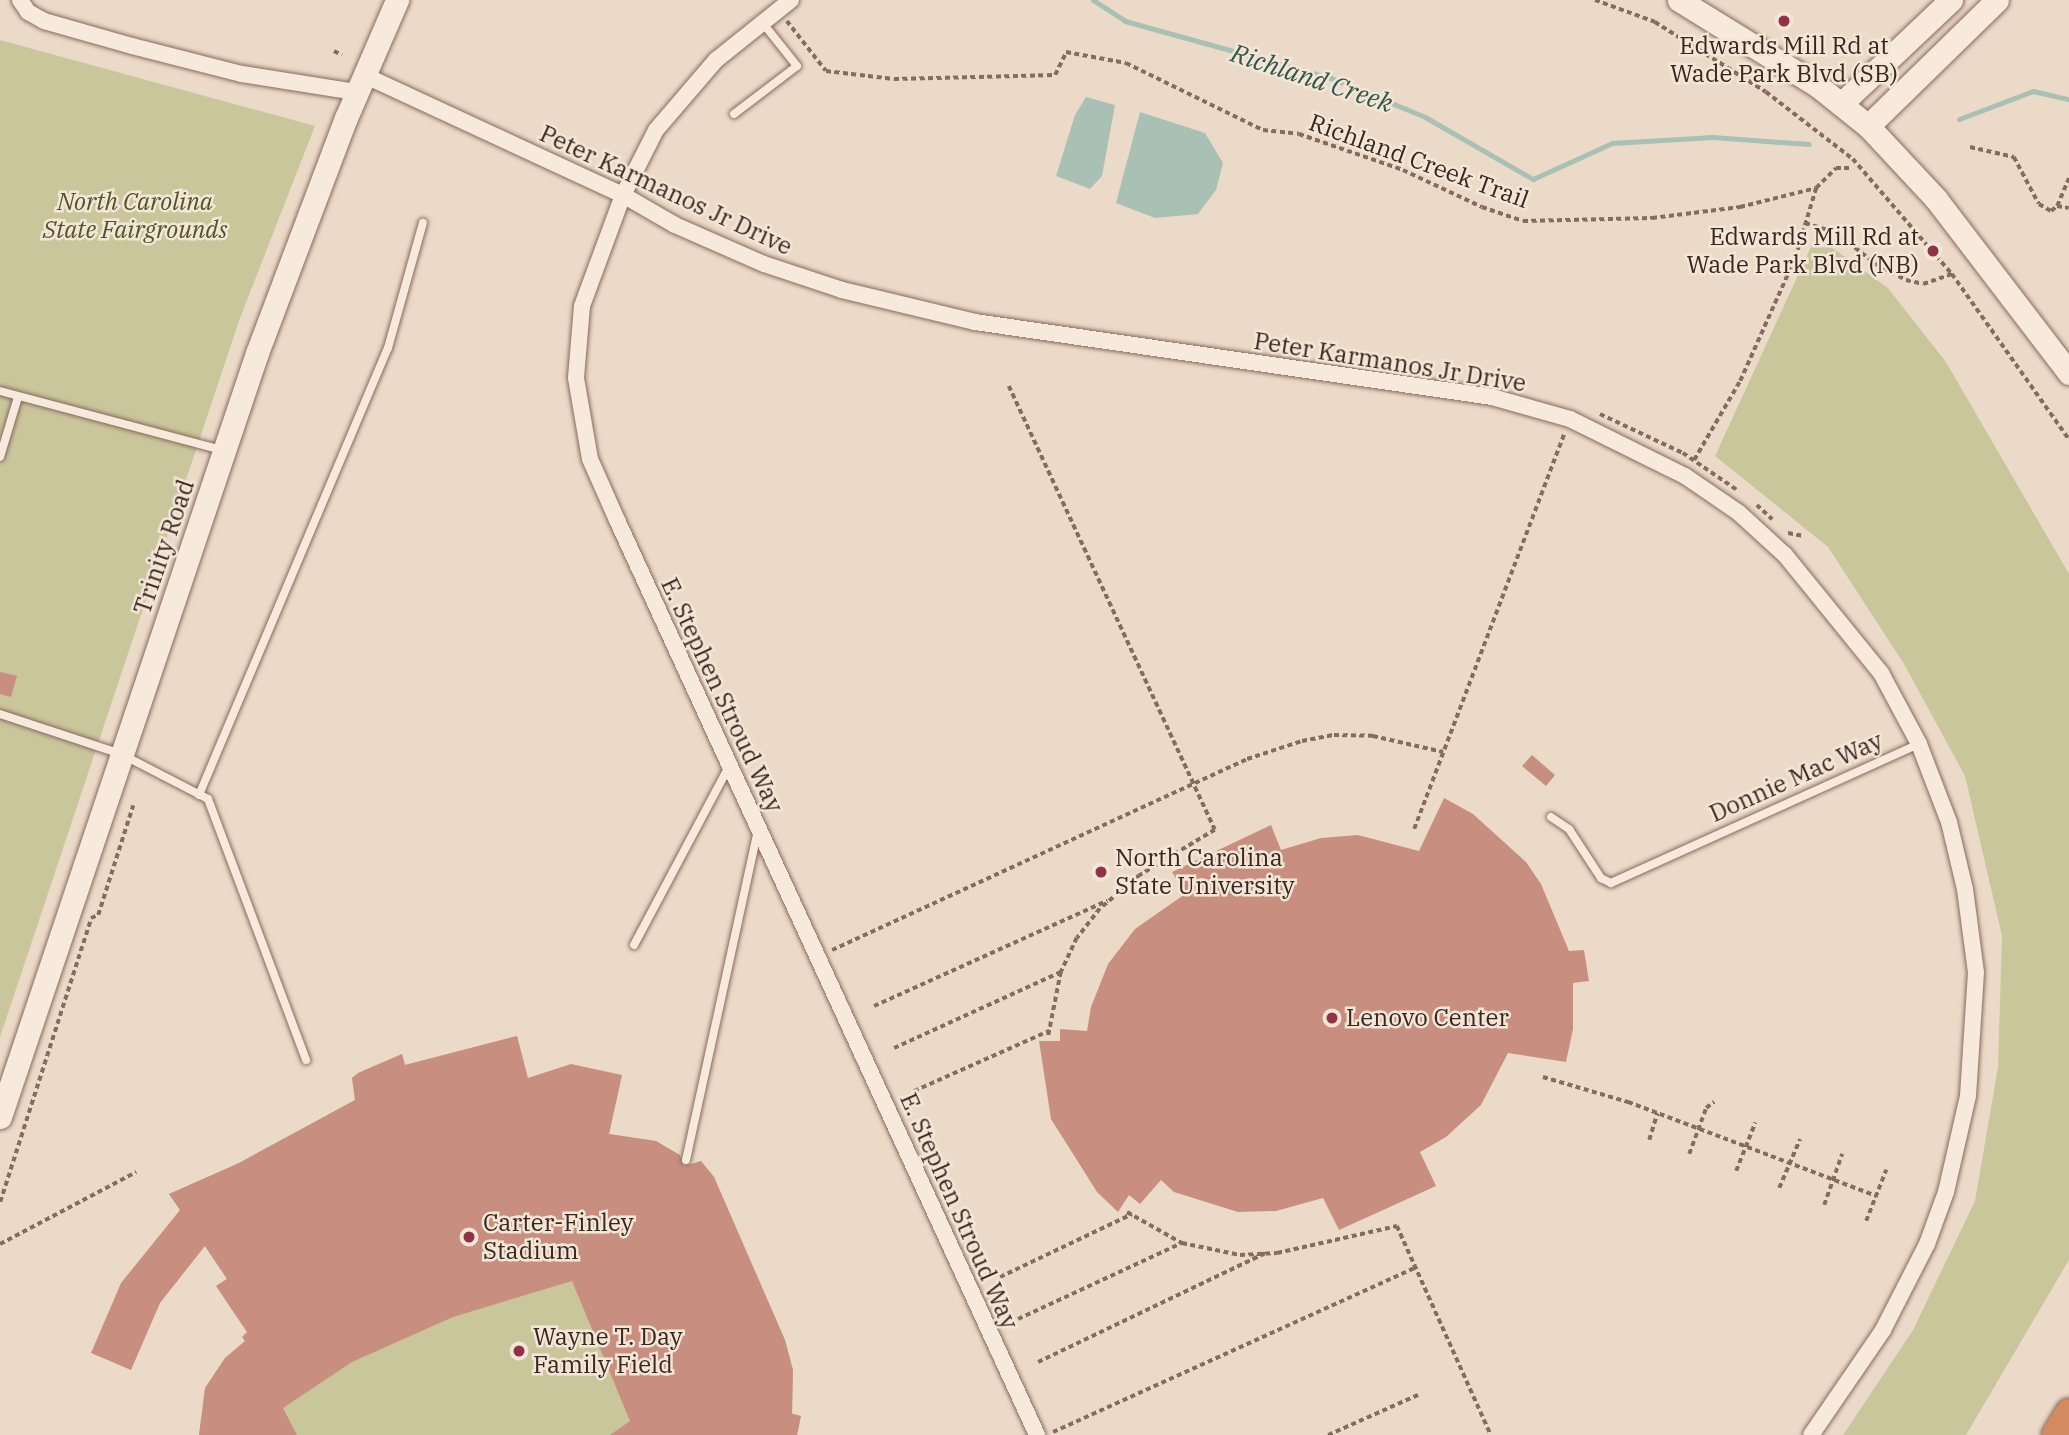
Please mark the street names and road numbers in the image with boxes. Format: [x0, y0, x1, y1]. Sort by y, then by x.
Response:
street label: Richland Creek Trail [1305, 108, 1533, 214]
street label: Peter Karmanos Jr Drive [535, 119, 797, 261]
street label: Peter Karmanos Jr Drive [1252, 326, 1528, 398]
street label: Trinity Road [128, 476, 200, 618]
street label: E. Stephen Stroud Way [655, 573, 789, 817]
street label: Donnie Mac Way [1705, 726, 1887, 828]
street label: E. Stephen Stroud Way [894, 1088, 1024, 1334]

